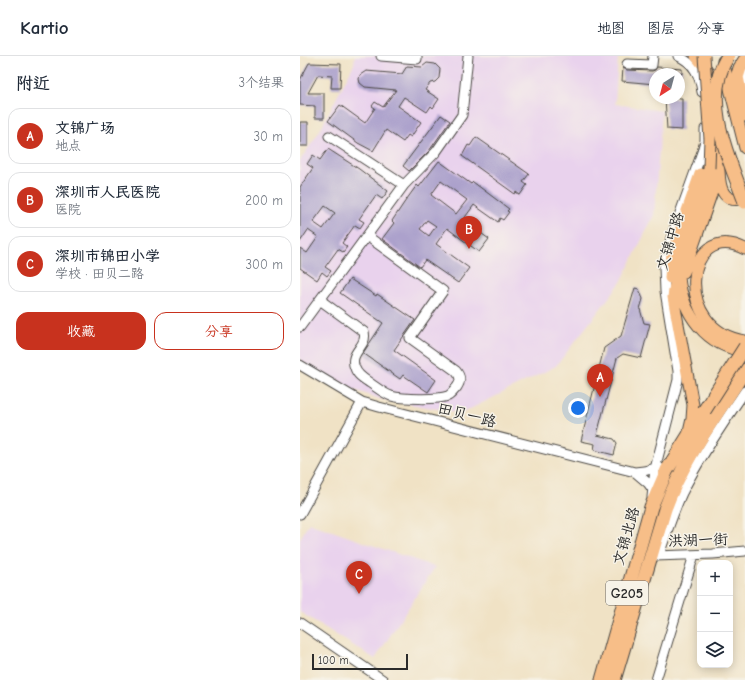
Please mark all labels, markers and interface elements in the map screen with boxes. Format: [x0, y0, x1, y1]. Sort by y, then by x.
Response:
text: Kartio [20, 17, 69, 39]
text: 地图 [597, 20, 625, 37]
text: 图层 [647, 20, 675, 37]
text: 分享 [697, 20, 725, 37]
north arrow [649, 68, 685, 104]
text: 附近 [16, 74, 50, 93]
text: 3个结果 [238, 75, 284, 90]
text: 文锦广场 [55, 119, 115, 137]
text: A [26, 129, 34, 144]
text: 30 m [253, 129, 283, 144]
text: 地点 [55, 138, 81, 153]
text: 深圳市人民医院 [55, 183, 160, 201]
text: B [26, 193, 34, 208]
text: 200 m [245, 193, 283, 208]
text: 医院 [55, 202, 81, 217]
street label: 文锦中路 [653, 210, 687, 272]
pin: B [456, 216, 482, 249]
text: 深圳市锦田小学 [55, 247, 160, 265]
text: C [26, 257, 34, 272]
text: 300 m [245, 257, 283, 272]
text: 学校 · 田贝二路 [55, 266, 144, 281]
button: 收藏 [16, 312, 146, 350]
button: 分享 [154, 312, 284, 350]
pin: A [587, 364, 613, 397]
your location [568, 398, 588, 418]
street label: 田贝一路 [436, 399, 498, 431]
street label: 文锦北路 [609, 505, 643, 567]
street label: 洪湖一街 [668, 530, 728, 550]
map controls [697, 560, 733, 668]
button: + [697, 560, 733, 596]
pin: C [346, 561, 372, 594]
road number: G205 [606, 581, 648, 605]
button: − [697, 596, 733, 632]
button: layers [697, 632, 733, 668]
scale bar [312, 652, 408, 671]
text: 100 m [318, 654, 349, 667]

